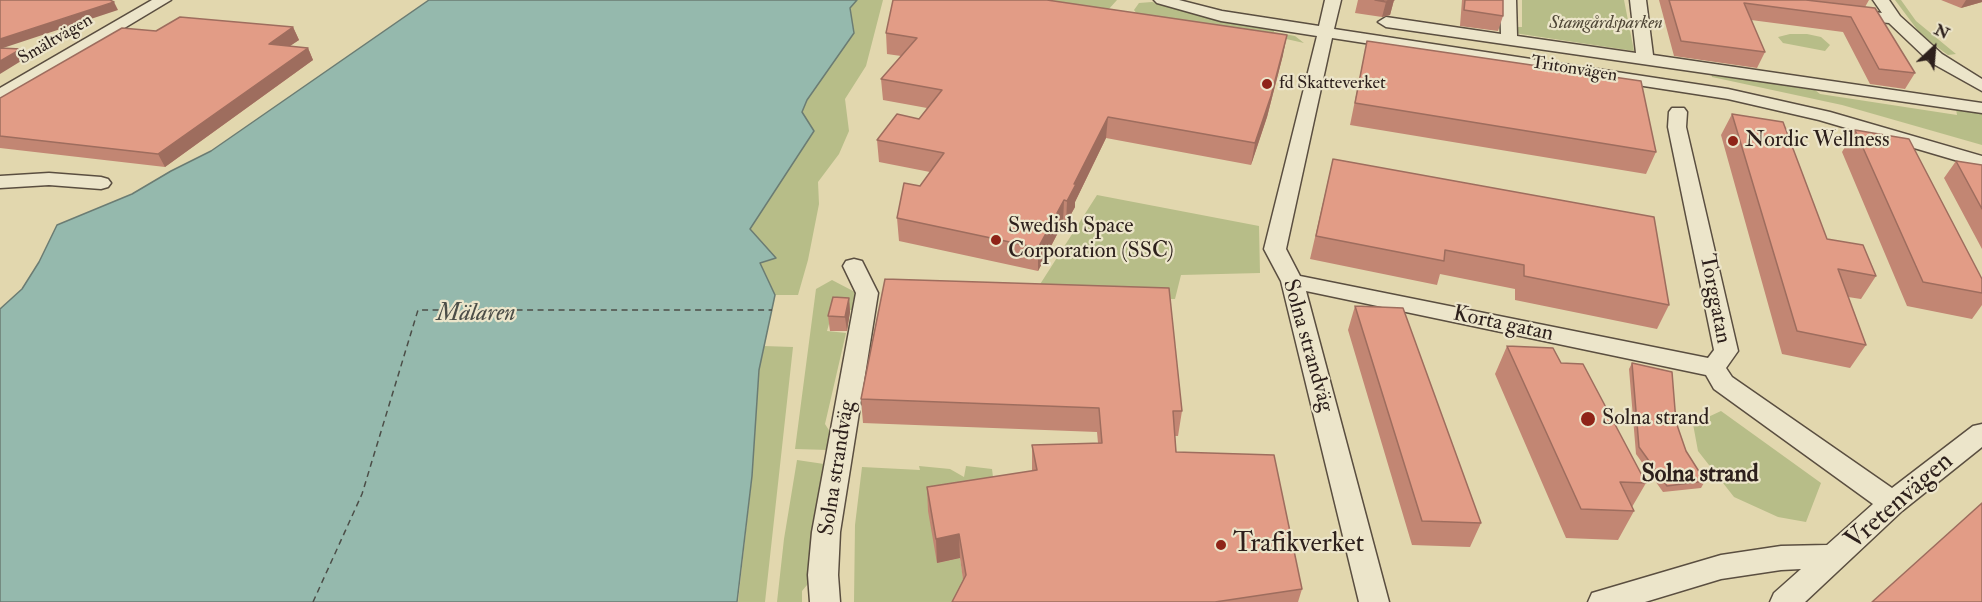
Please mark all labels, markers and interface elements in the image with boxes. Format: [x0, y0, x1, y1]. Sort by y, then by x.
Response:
street label: Smältvägen [15, 10, 97, 70]
park label: Stamgårdsparken [1549, 13, 1663, 35]
north arrow [1904, 18, 1964, 78]
text: N [1931, 20, 1953, 44]
street label: Tritonvägen [1529, 53, 1619, 87]
place label: fd Skatteverket [1279, 73, 1386, 95]
marker: fd Skatteverket [1260, 77, 1274, 91]
place label: Nordic Wellness [1745, 128, 1889, 154]
marker: Nordic Wellness [1726, 134, 1740, 148]
place label: Swedish Space Corporation (SSC) [1008, 214, 1174, 266]
marker: Swedish Space Corporation (SSC) [989, 233, 1003, 247]
street label: Torggatan [1692, 252, 1736, 346]
street label: Solna strandväg [1275, 277, 1339, 415]
water label: Mälaren [436, 301, 516, 329]
street label: Korta gatan [1450, 301, 1556, 349]
street label: Solna strandväg [814, 398, 862, 538]
place label: Solna strand [1602, 406, 1709, 432]
marker: Solna strand [1579, 410, 1597, 428]
street label: Vretenvägen [1839, 446, 1961, 558]
district label: Solna strand [1641, 462, 1759, 490]
place label: Trafikverket [1233, 529, 1364, 561]
marker: Trafikverket [1214, 538, 1228, 552]

